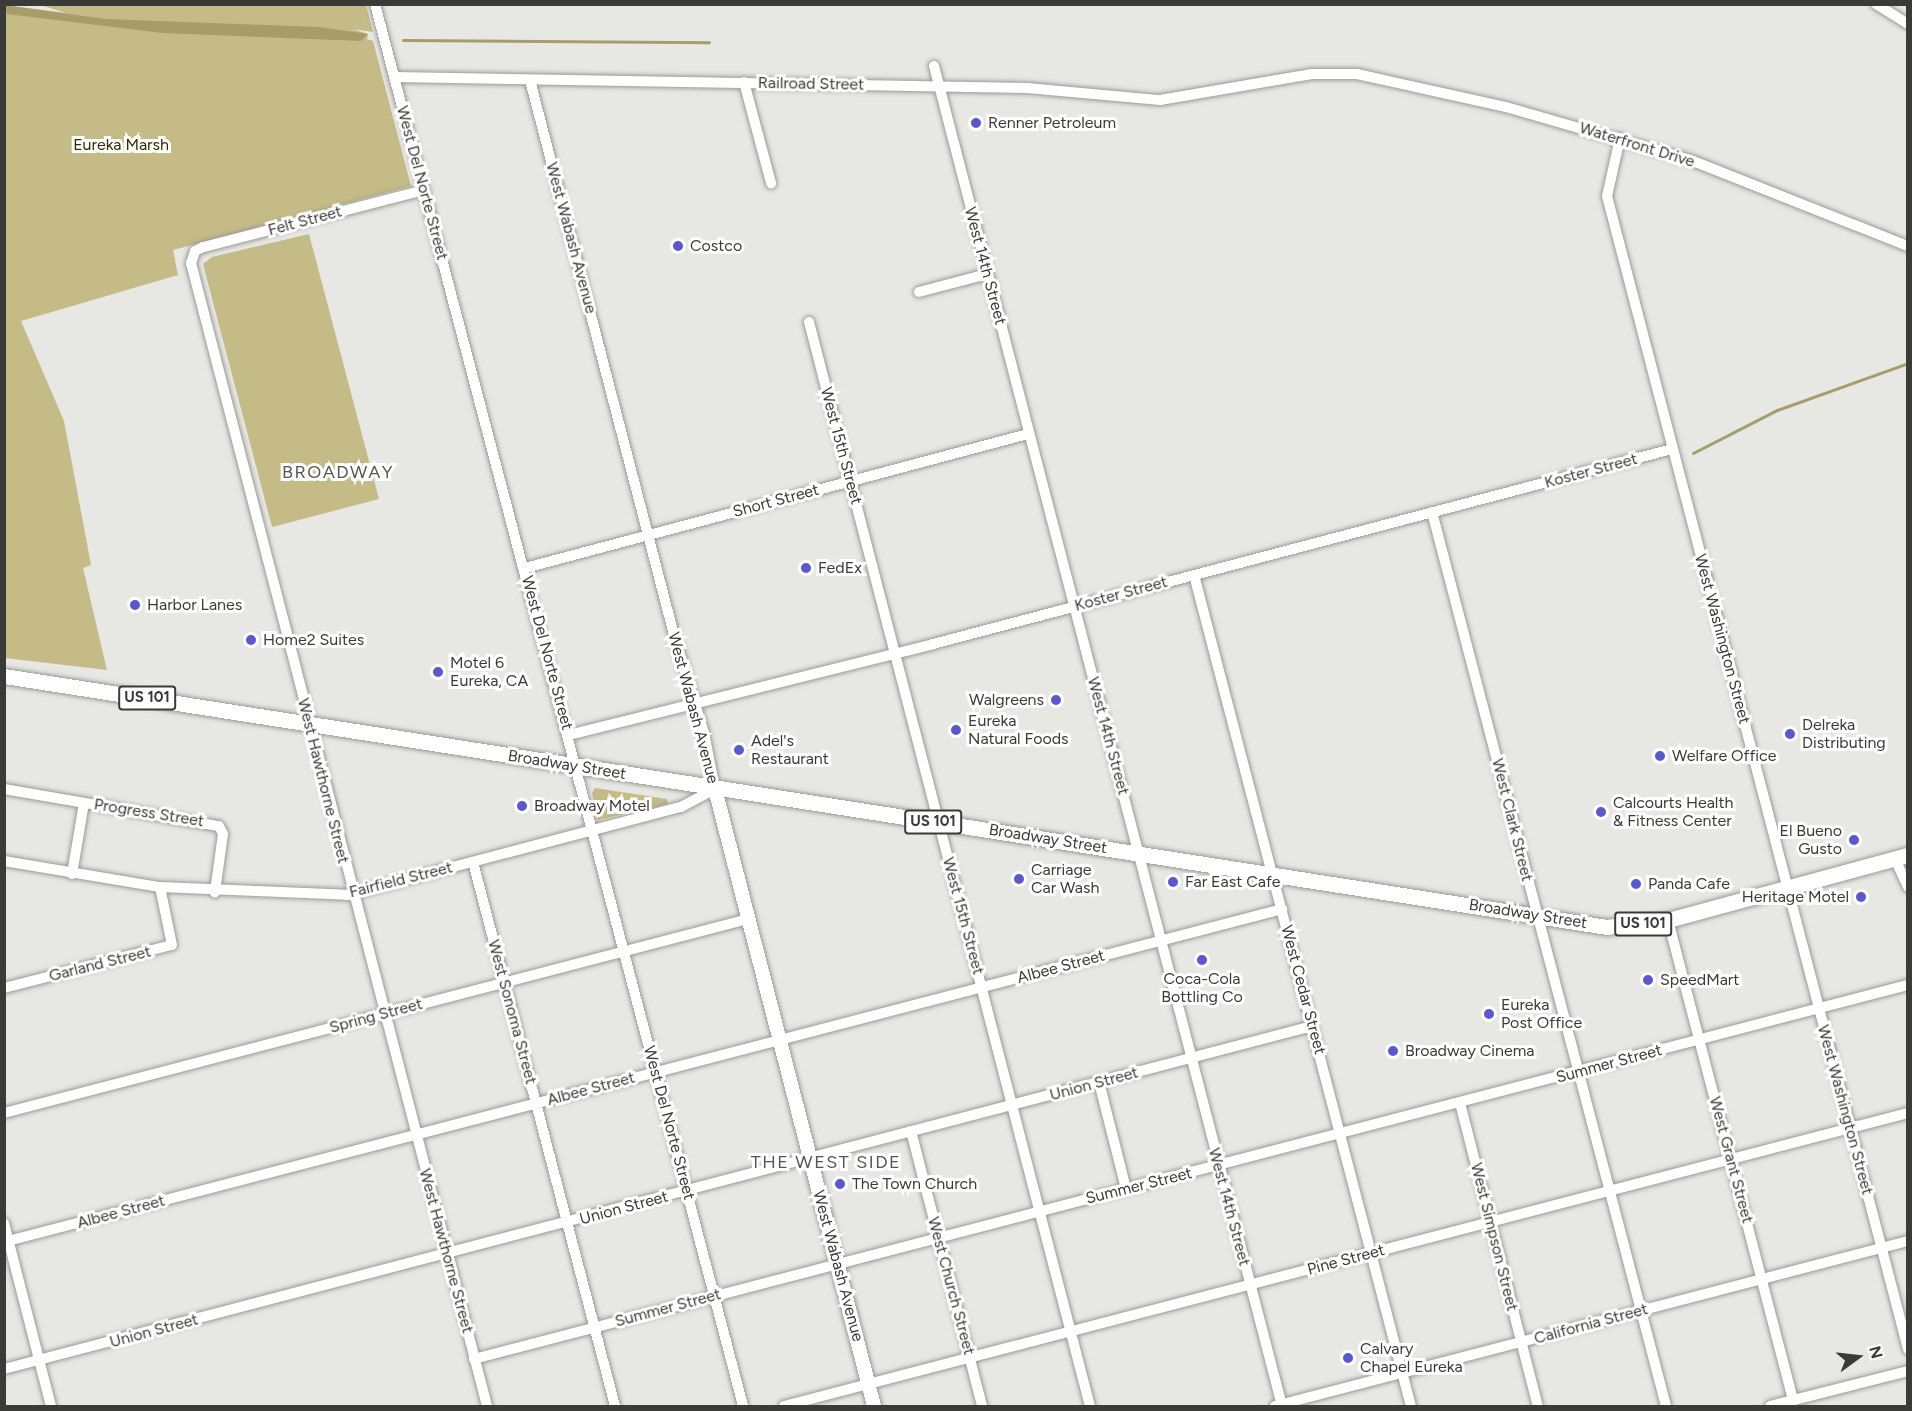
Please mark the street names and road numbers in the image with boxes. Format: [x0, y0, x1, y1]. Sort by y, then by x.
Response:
street label: Railroad Street [758, 73, 864, 95]
street label: West Del Norte Street [392, 104, 452, 262]
street label: Waterfront Drive [1577, 118, 1697, 172]
street label: West Wabash Avenue [542, 160, 600, 316]
street label: Felt Street [266, 202, 344, 240]
street label: West 14th Street [960, 205, 1010, 327]
street label: West 15th Street [816, 385, 866, 507]
street label: Koster Street [1543, 449, 1639, 493]
street label: Short Street [731, 480, 821, 522]
street label: West Washington Street [1690, 552, 1754, 726]
street label: Koster Street [1073, 572, 1169, 616]
street label: West Del Norte Street [517, 574, 577, 732]
street label: West Wabash Avenue [664, 630, 722, 786]
street label: West 14th Street [1083, 675, 1133, 797]
road number: US 101 [117, 686, 177, 710]
street label: West Hawthorne Street [293, 696, 353, 866]
street label: Broadway Street [506, 746, 628, 784]
street label: West Clark Street [1487, 757, 1537, 883]
street label: Progress Street [93, 795, 205, 831]
road number: US 101 [903, 810, 963, 834]
street label: Broadway Street [987, 820, 1109, 858]
street label: West 15th Street [938, 855, 988, 977]
street label: Fairfield Street [347, 858, 455, 902]
street label: Broadway Street [1467, 895, 1589, 933]
road number: US 101 [1613, 912, 1673, 936]
street label: West Cedar Street [1277, 923, 1329, 1057]
street label: West Sonoma Street [483, 938, 541, 1086]
street label: Garland Street [47, 942, 153, 986]
street label: Albee Street [1015, 946, 1107, 988]
street label: Spring Street [327, 994, 425, 1038]
street label: West Washington Street [1813, 1023, 1877, 1197]
street label: Summer Street [1554, 1041, 1664, 1087]
street label: West Del Norte Street [639, 1044, 699, 1202]
street label: Union Street [1048, 1063, 1140, 1105]
street label: Albee Street [545, 1068, 637, 1110]
street label: West Grant Street [1705, 1095, 1757, 1225]
street label: West 14th Street [1204, 1146, 1254, 1268]
street label: West Simpson Street [1466, 1161, 1522, 1313]
street label: Summer Street [1084, 1164, 1194, 1208]
street label: West Hawthorne Street [415, 1167, 477, 1335]
street label: Union Street [578, 1187, 670, 1229]
street label: West Wabash Avenue [809, 1188, 867, 1344]
street label: Albee Street [75, 1191, 167, 1233]
street label: West Church Street [923, 1215, 979, 1357]
street label: Pine Street [1305, 1240, 1387, 1280]
street label: Summer Street [613, 1285, 723, 1331]
street label: California Street [1532, 1300, 1650, 1348]
street label: Union Street [108, 1310, 200, 1352]

